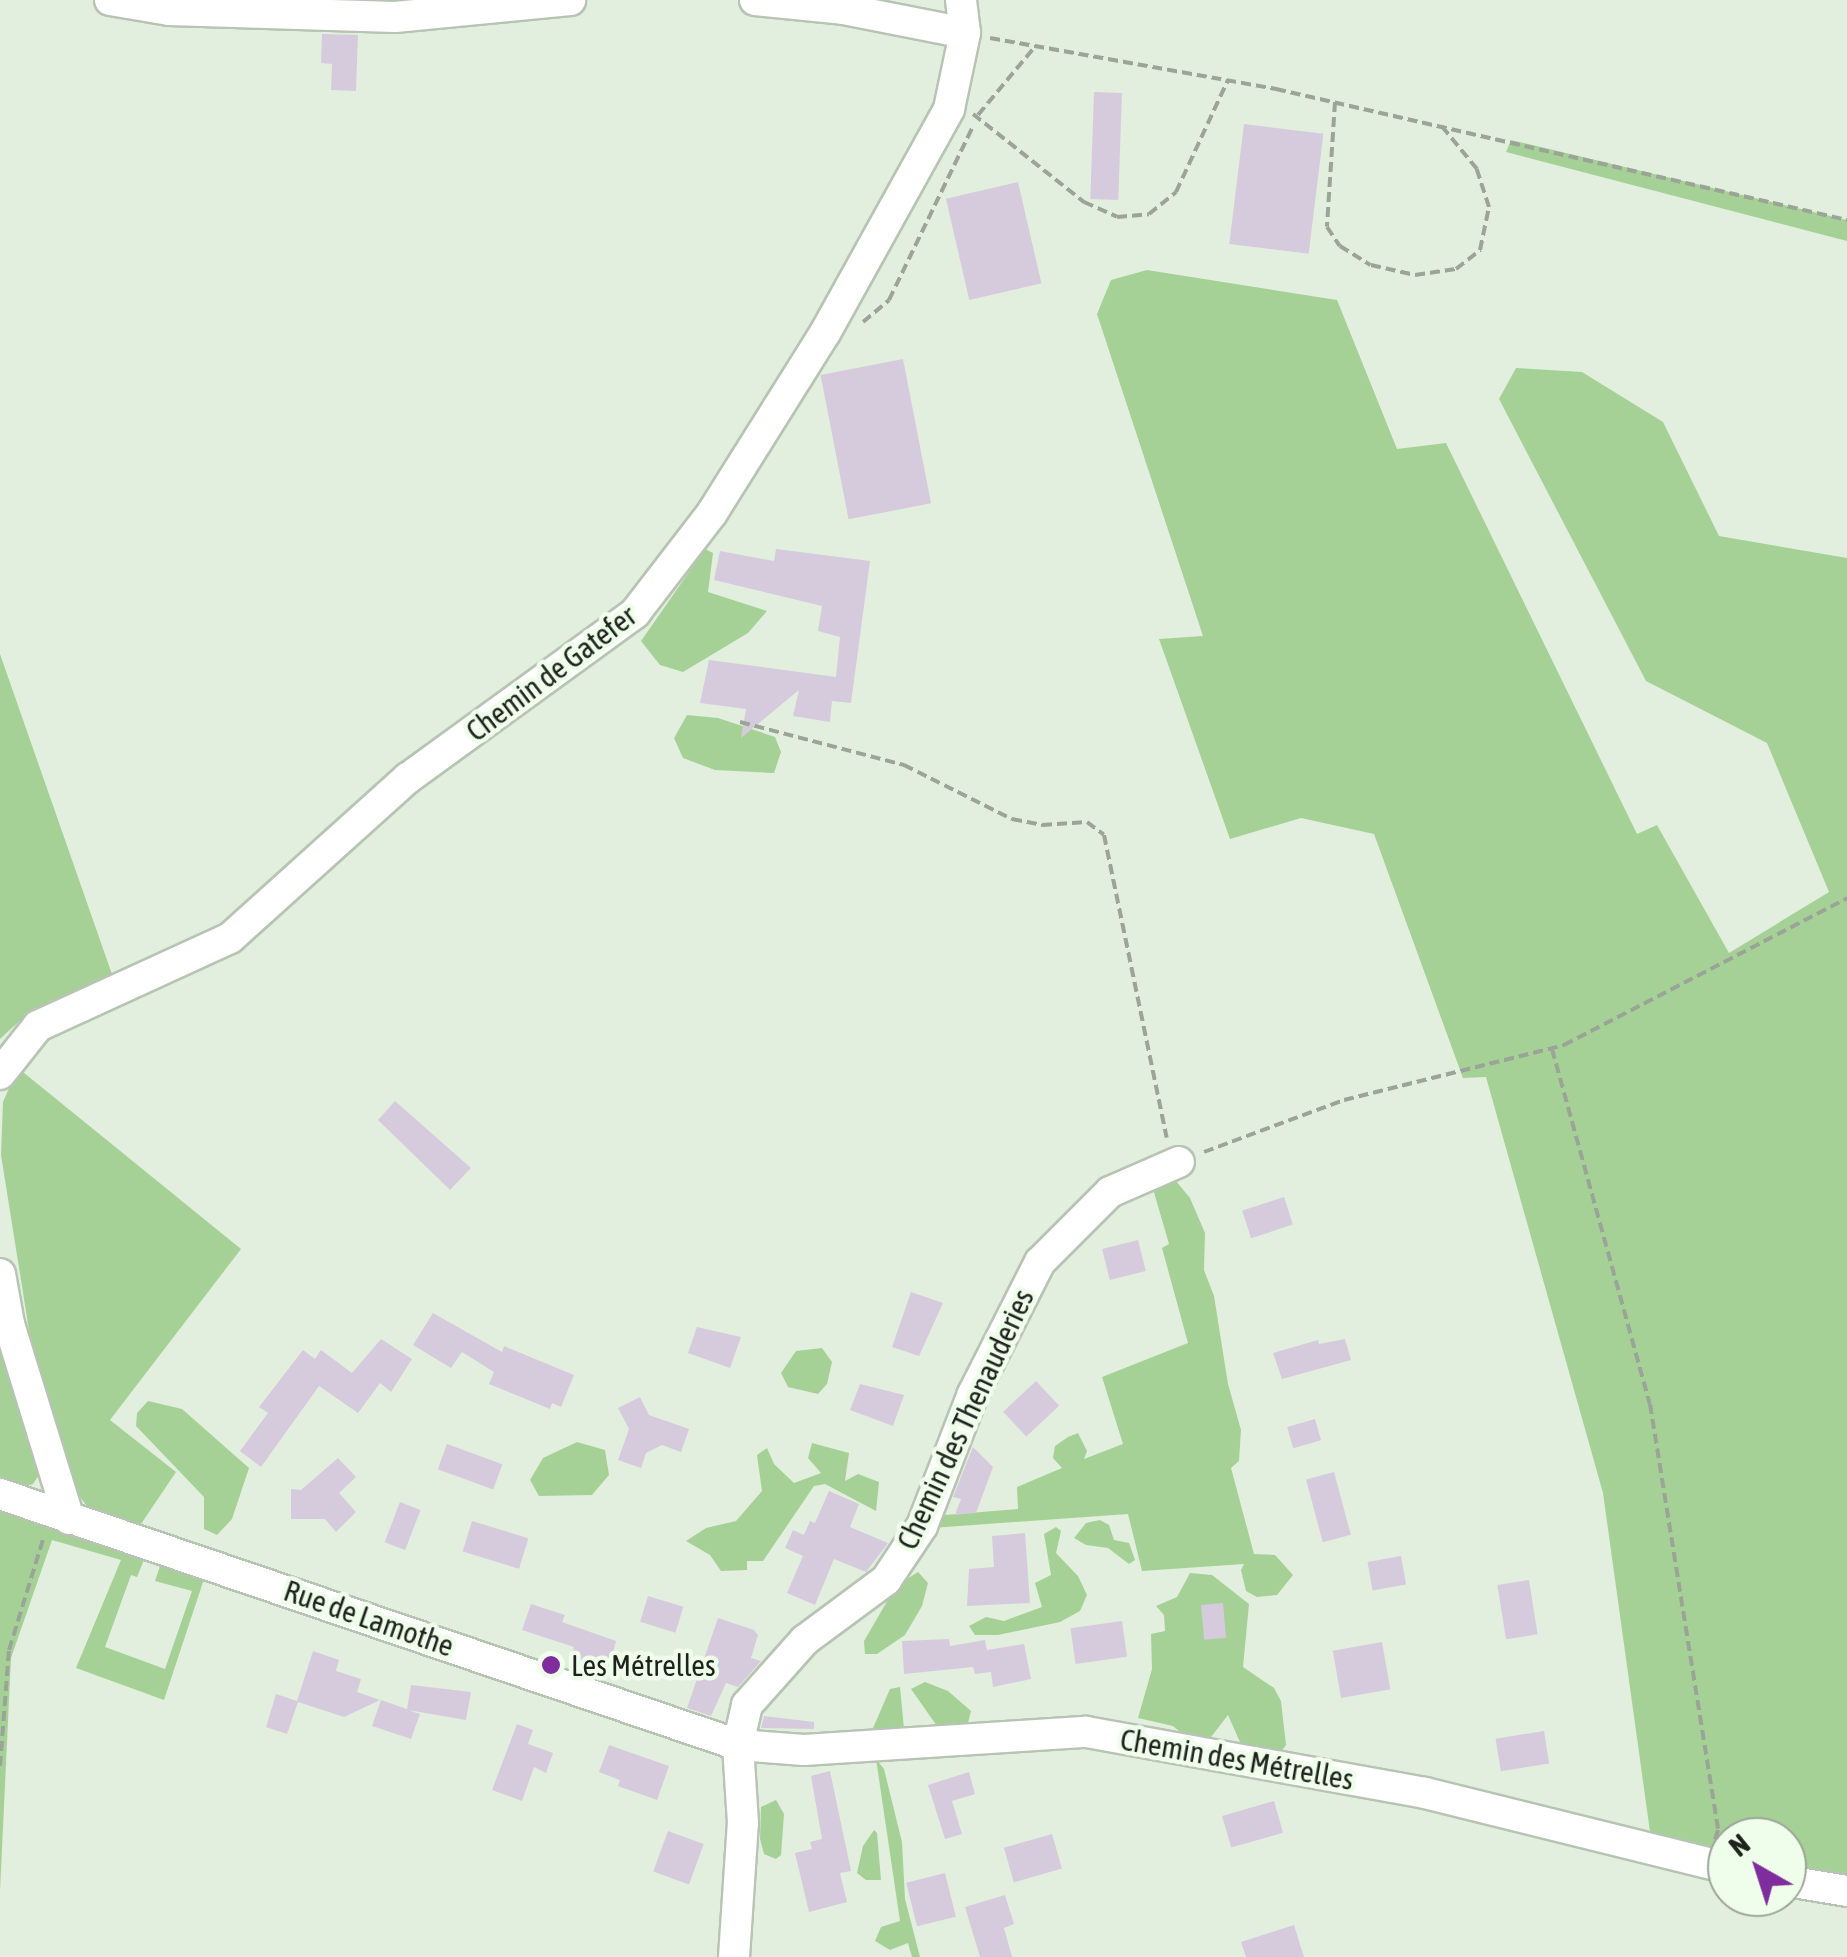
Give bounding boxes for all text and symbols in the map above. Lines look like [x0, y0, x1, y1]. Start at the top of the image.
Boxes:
street label: Chemin de Gatefer [459, 597, 643, 749]
street label: Chemin des Thenauderies [889, 1283, 1041, 1555]
street label: Rue de Lamothe [279, 1572, 459, 1664]
place label: Les Métrelles [571, 1647, 716, 1683]
marker: Les Métrelles [540, 1654, 562, 1676]
street label: Chemin des Métrelles [1118, 1721, 1356, 1797]
north arrow [1707, 1817, 1807, 1917]
text: N [1723, 1828, 1756, 1863]

